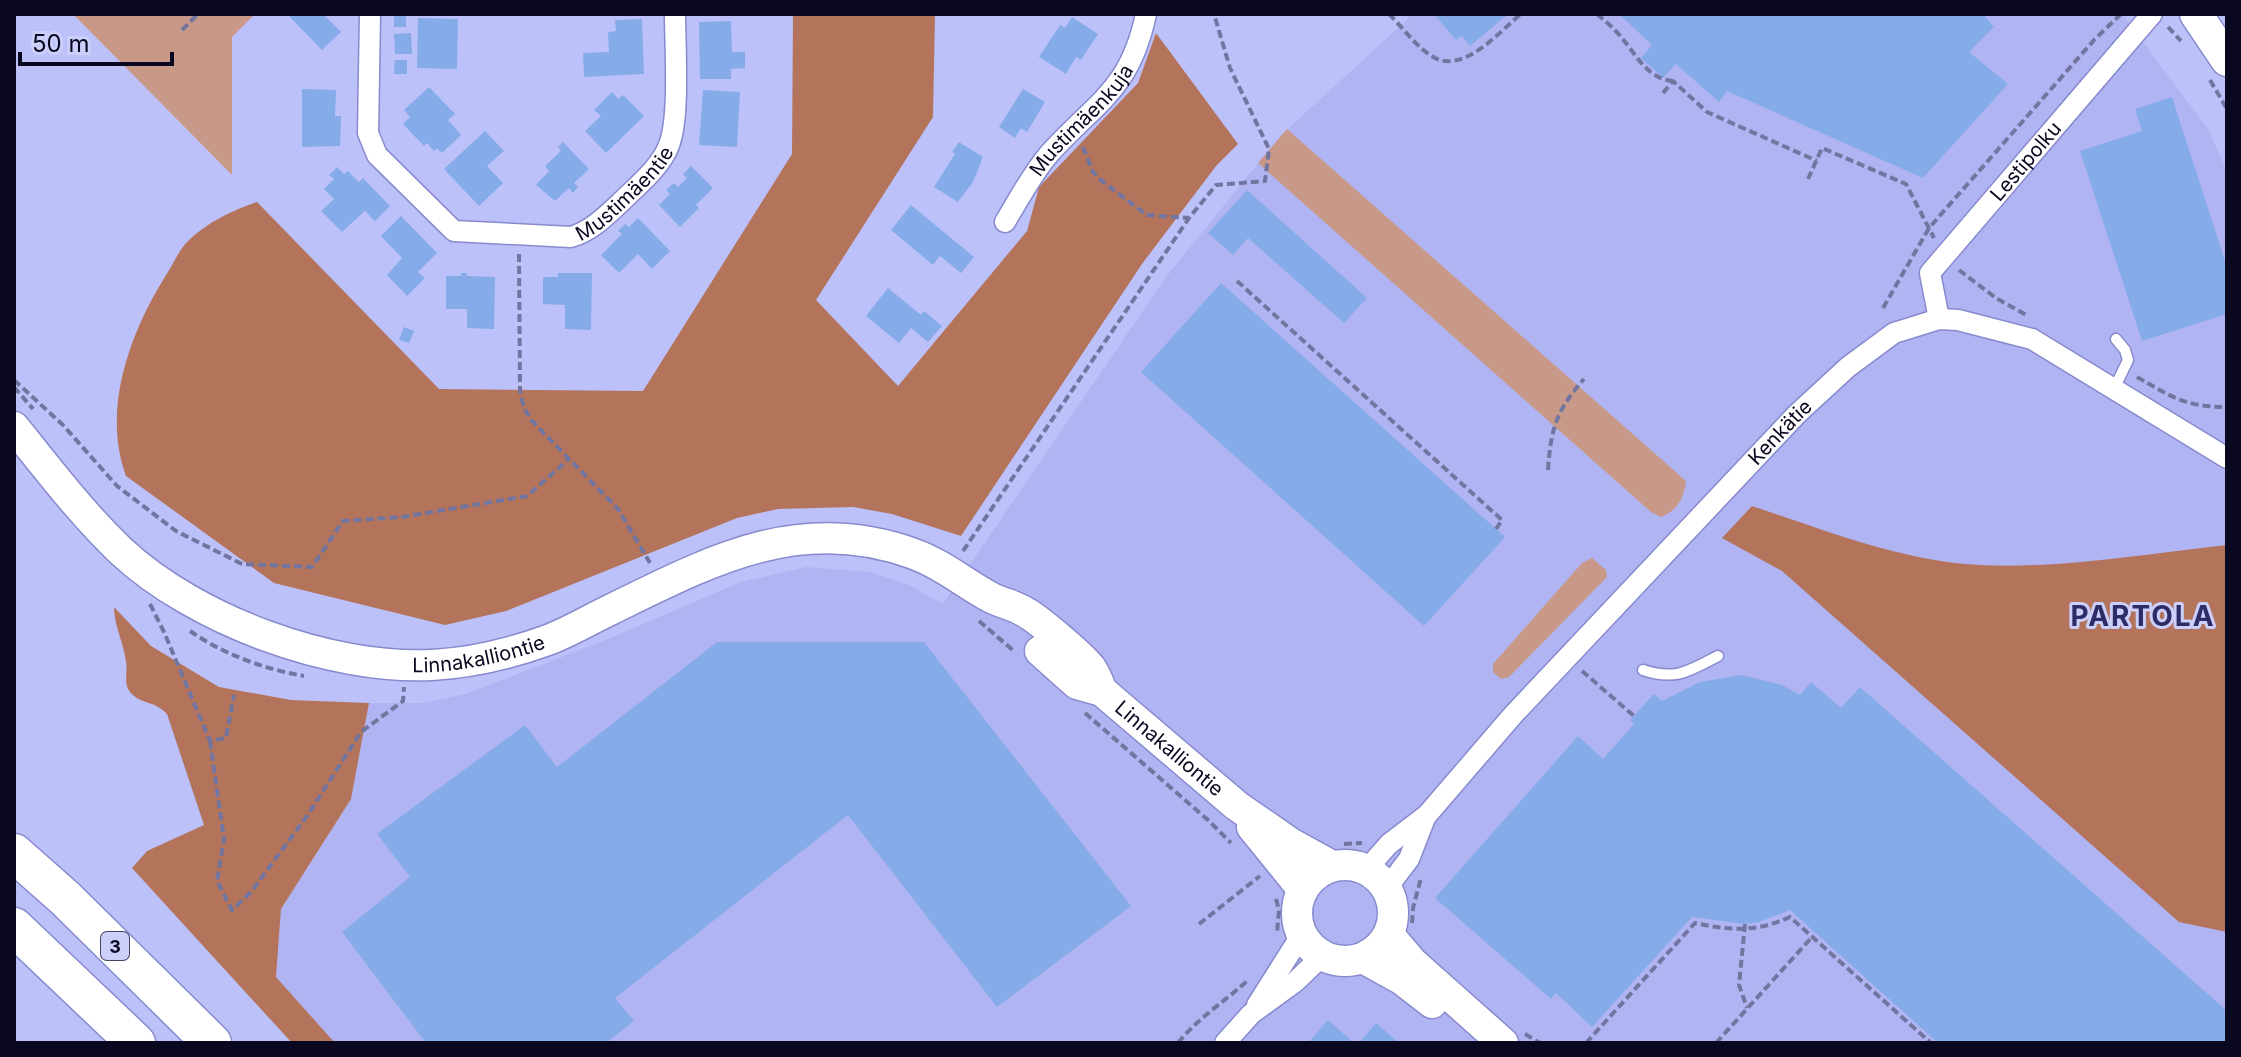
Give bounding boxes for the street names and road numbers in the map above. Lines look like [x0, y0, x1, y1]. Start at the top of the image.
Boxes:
street label: Mustimäenkuja [1024, 60, 1138, 181]
street label: Lestipolku [1985, 117, 2066, 206]
street label: Mustimäentie [571, 142, 679, 246]
street label: Kenkätie [1743, 394, 1817, 470]
street label: Linnakalliontie [412, 630, 548, 677]
street label: Linnakalliontie [1110, 696, 1228, 801]
road number: 3 [101, 932, 129, 960]

